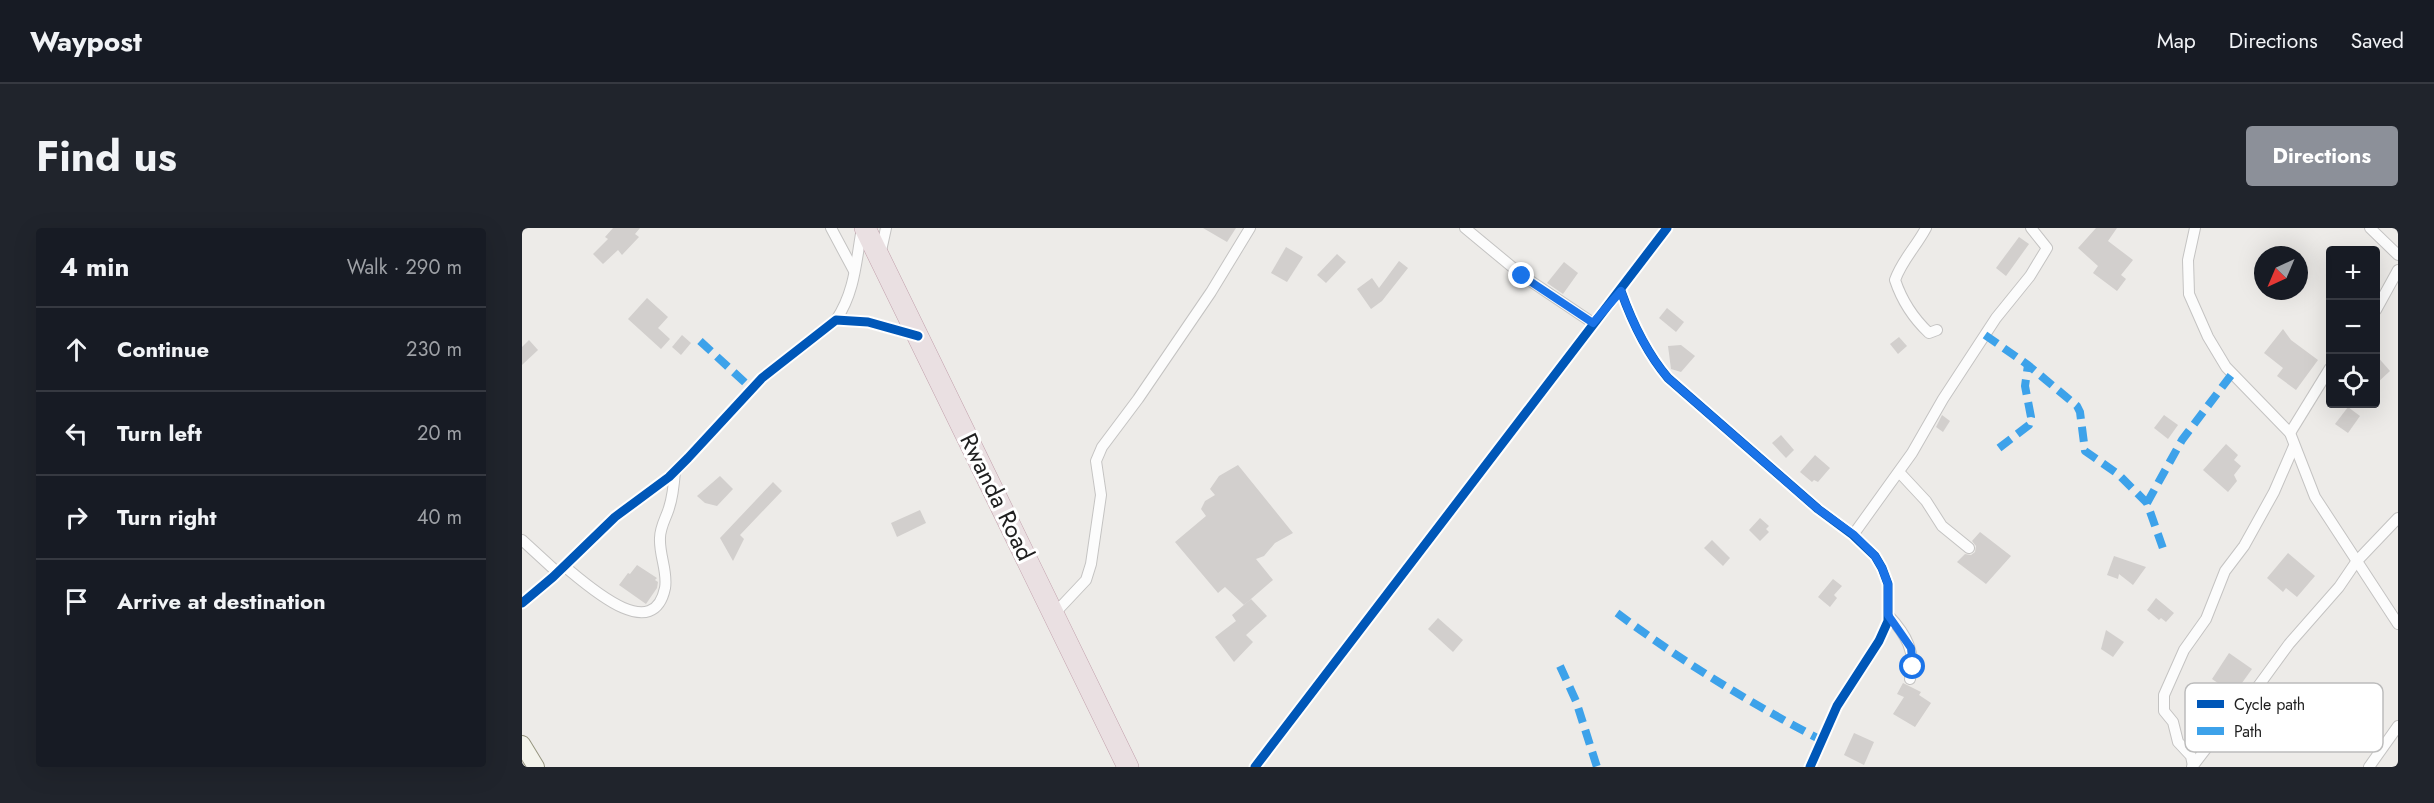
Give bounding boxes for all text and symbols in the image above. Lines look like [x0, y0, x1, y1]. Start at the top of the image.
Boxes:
text: Waypost [30, 21, 142, 62]
text: Map [2157, 26, 2196, 56]
text: Directions [2229, 26, 2318, 56]
text: Saved [2351, 26, 2404, 56]
text: Find us [36, 126, 177, 187]
button: Directions [2246, 126, 2398, 186]
north arrow [2254, 246, 2308, 300]
map controls [2326, 246, 2380, 408]
button: + [2326, 246, 2380, 300]
text: 4 min [60, 248, 129, 286]
text: Walk · 290 m [347, 253, 462, 282]
route end [1508, 262, 1534, 288]
button: − [2326, 300, 2380, 354]
icon: ahead [60, 333, 93, 366]
text: Continue [117, 333, 209, 365]
text: 230 m [406, 335, 462, 364]
button: locate [2326, 354, 2380, 408]
icon: left [60, 417, 93, 450]
text: Turn left [117, 417, 202, 449]
text: 20 m [417, 419, 462, 448]
street label: Rwanda Road [951, 427, 1043, 567]
icon: right [60, 501, 93, 534]
text: Turn right [117, 501, 217, 533]
text: 40 m [417, 503, 462, 532]
icon: arrive [60, 585, 93, 618]
text: Arrive at destination [117, 585, 326, 617]
route start [1899, 653, 1925, 679]
legend [2185, 683, 2383, 752]
text: Cycle path [2234, 693, 2305, 716]
text: Path [2234, 720, 2262, 743]

